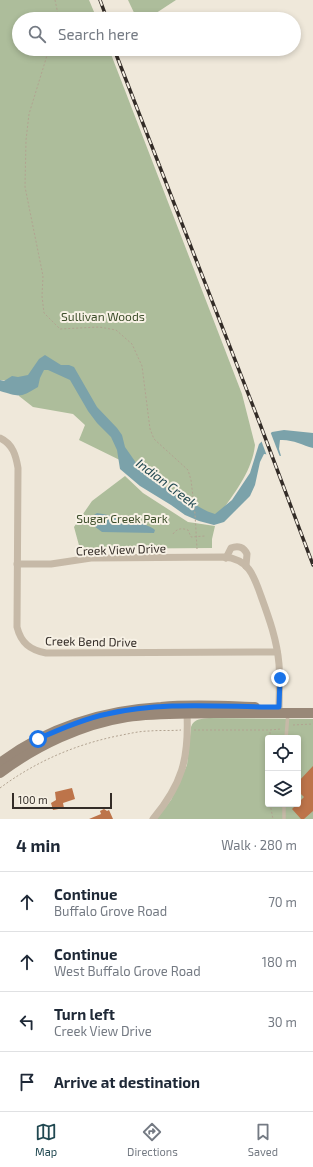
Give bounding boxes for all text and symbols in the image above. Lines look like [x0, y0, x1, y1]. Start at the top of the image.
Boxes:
search box [12, 12, 301, 56]
icon: search [26, 23, 48, 45]
text: Search here [58, 25, 139, 43]
park label: Sullivan Woods [61, 309, 145, 323]
water label: Indian Creek [133, 455, 201, 511]
park label: Sugar Creek Park [76, 511, 168, 525]
street label: Creek View Drive [76, 540, 166, 558]
street label: Creek Bend Drive [45, 633, 137, 649]
route end [271, 669, 289, 687]
route start [29, 730, 47, 748]
map controls [265, 735, 301, 807]
button: locate [265, 735, 301, 771]
button: layers [265, 771, 301, 807]
scale bar [12, 791, 112, 810]
text: 100 m [18, 793, 48, 806]
text: 4 min [16, 835, 60, 855]
text: Walk · 280 m [221, 837, 297, 853]
text: Continue [54, 885, 117, 903]
icon: ahead [16, 891, 38, 913]
text: 70 m [268, 894, 297, 910]
text: Buffalo Grove Road [54, 903, 167, 919]
text: Continue [54, 945, 117, 963]
icon: ahead [16, 951, 38, 973]
text: 180 m [262, 954, 297, 970]
text: West Buffalo Grove Road [54, 963, 201, 979]
text: Turn left [54, 1005, 115, 1023]
icon: left [16, 1011, 38, 1033]
text: 30 m [268, 1014, 297, 1030]
text: Creek View Drive [54, 1023, 152, 1039]
icon: arrive [16, 1071, 38, 1093]
text: Arrive at destination [54, 1073, 200, 1091]
tab: Map [35, 1121, 57, 1158]
tab: Directions [127, 1121, 178, 1158]
tab: Saved [248, 1121, 278, 1158]

